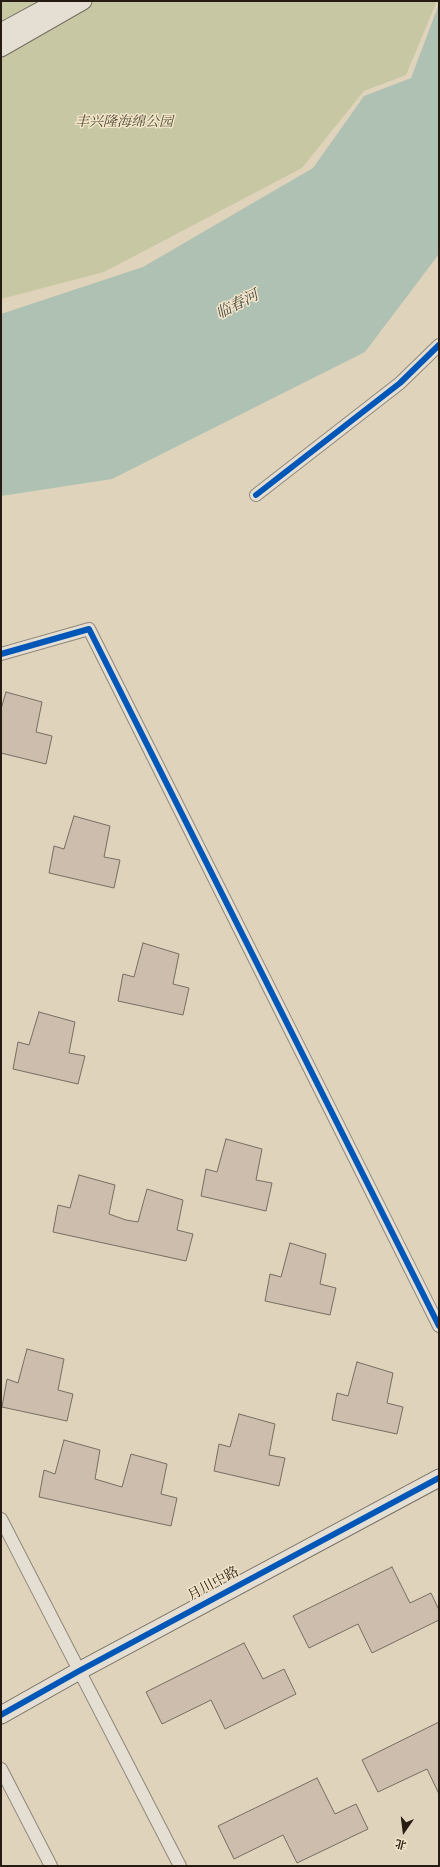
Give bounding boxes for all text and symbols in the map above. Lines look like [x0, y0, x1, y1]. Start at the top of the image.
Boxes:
park label: 丰兴隆海绵公园 [75, 115, 173, 131]
water label: 临春河 [214, 288, 262, 324]
street label: 月川中路 [185, 1564, 243, 1606]
north arrow [384, 1811, 424, 1851]
text: 北 [394, 1835, 408, 1852]

